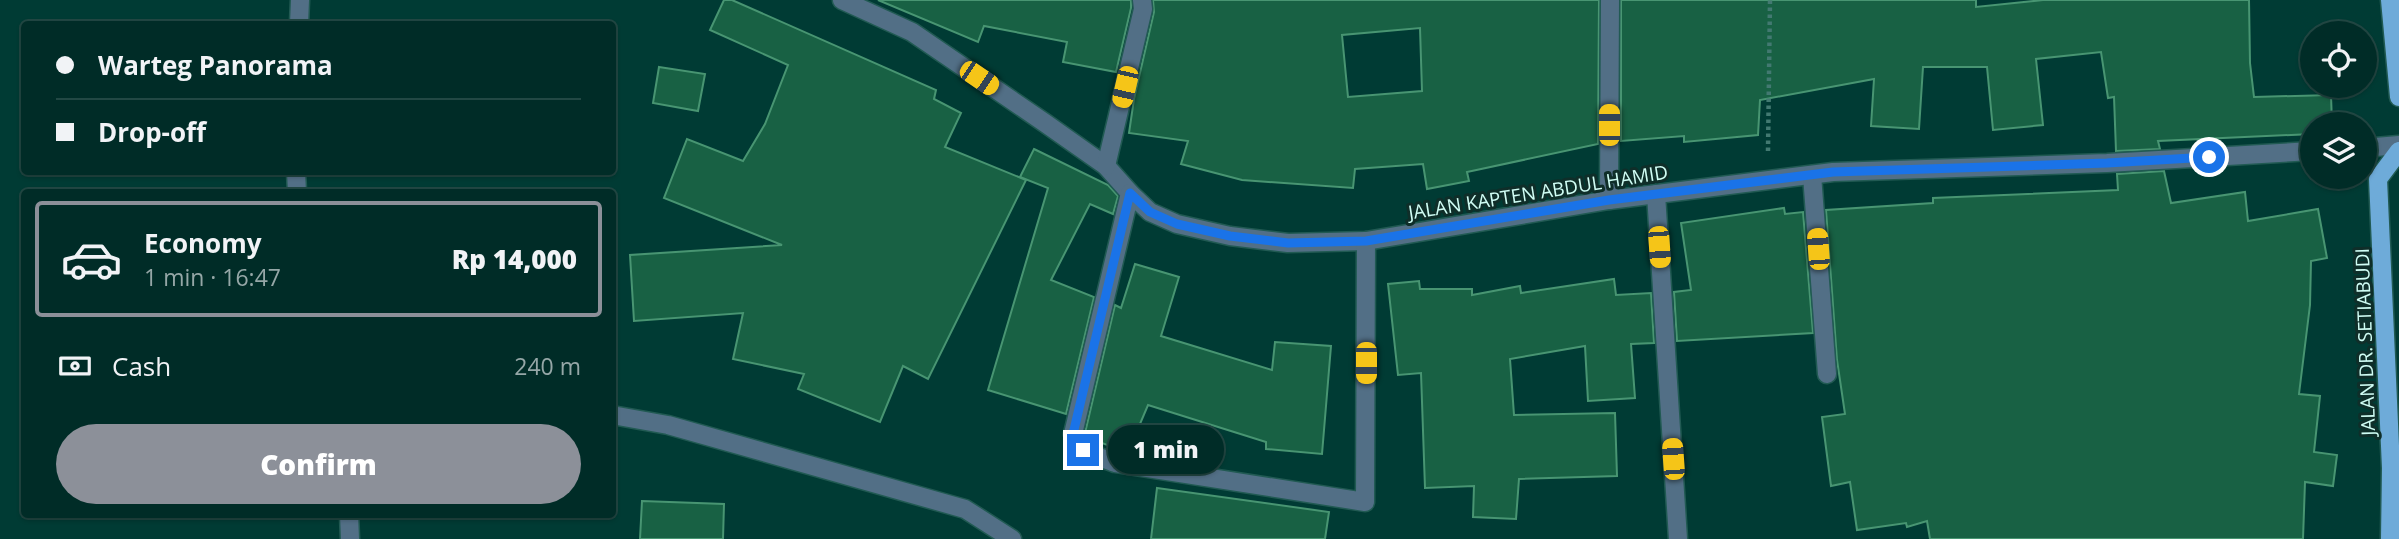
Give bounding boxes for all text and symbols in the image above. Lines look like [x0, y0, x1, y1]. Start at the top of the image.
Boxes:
map controls [2300, 21, 2377, 189]
button: locate [2300, 21, 2377, 98]
text: Warteg Panorama [98, 47, 333, 83]
car [956, 58, 1003, 98]
car [1111, 64, 1140, 110]
car [1599, 104, 1620, 146]
button: layers [2300, 112, 2377, 189]
text: Drop-off [98, 114, 206, 150]
route start [2193, 141, 2225, 173]
street label: JALAN KAPTEN ABDUL HAMID [1404, 159, 1670, 226]
text: Economy [144, 225, 262, 261]
car [1648, 225, 1671, 269]
car [1807, 227, 1830, 271]
icon: car [60, 228, 123, 291]
text: Rp 14,000 [452, 241, 577, 277]
street label: JALAN DR. SETIABUDI [2349, 248, 2381, 438]
text: 1 min · 16:47 [144, 261, 281, 293]
car [1356, 342, 1377, 384]
icon: cash [56, 347, 94, 385]
text: Cash [112, 348, 171, 384]
text: 240 m [514, 350, 581, 382]
button: Confirm [56, 424, 581, 504]
callout: 1 min [1108, 426, 1223, 475]
text: 1 min [1133, 433, 1199, 465]
route end [1067, 434, 1099, 466]
car [1662, 437, 1685, 481]

